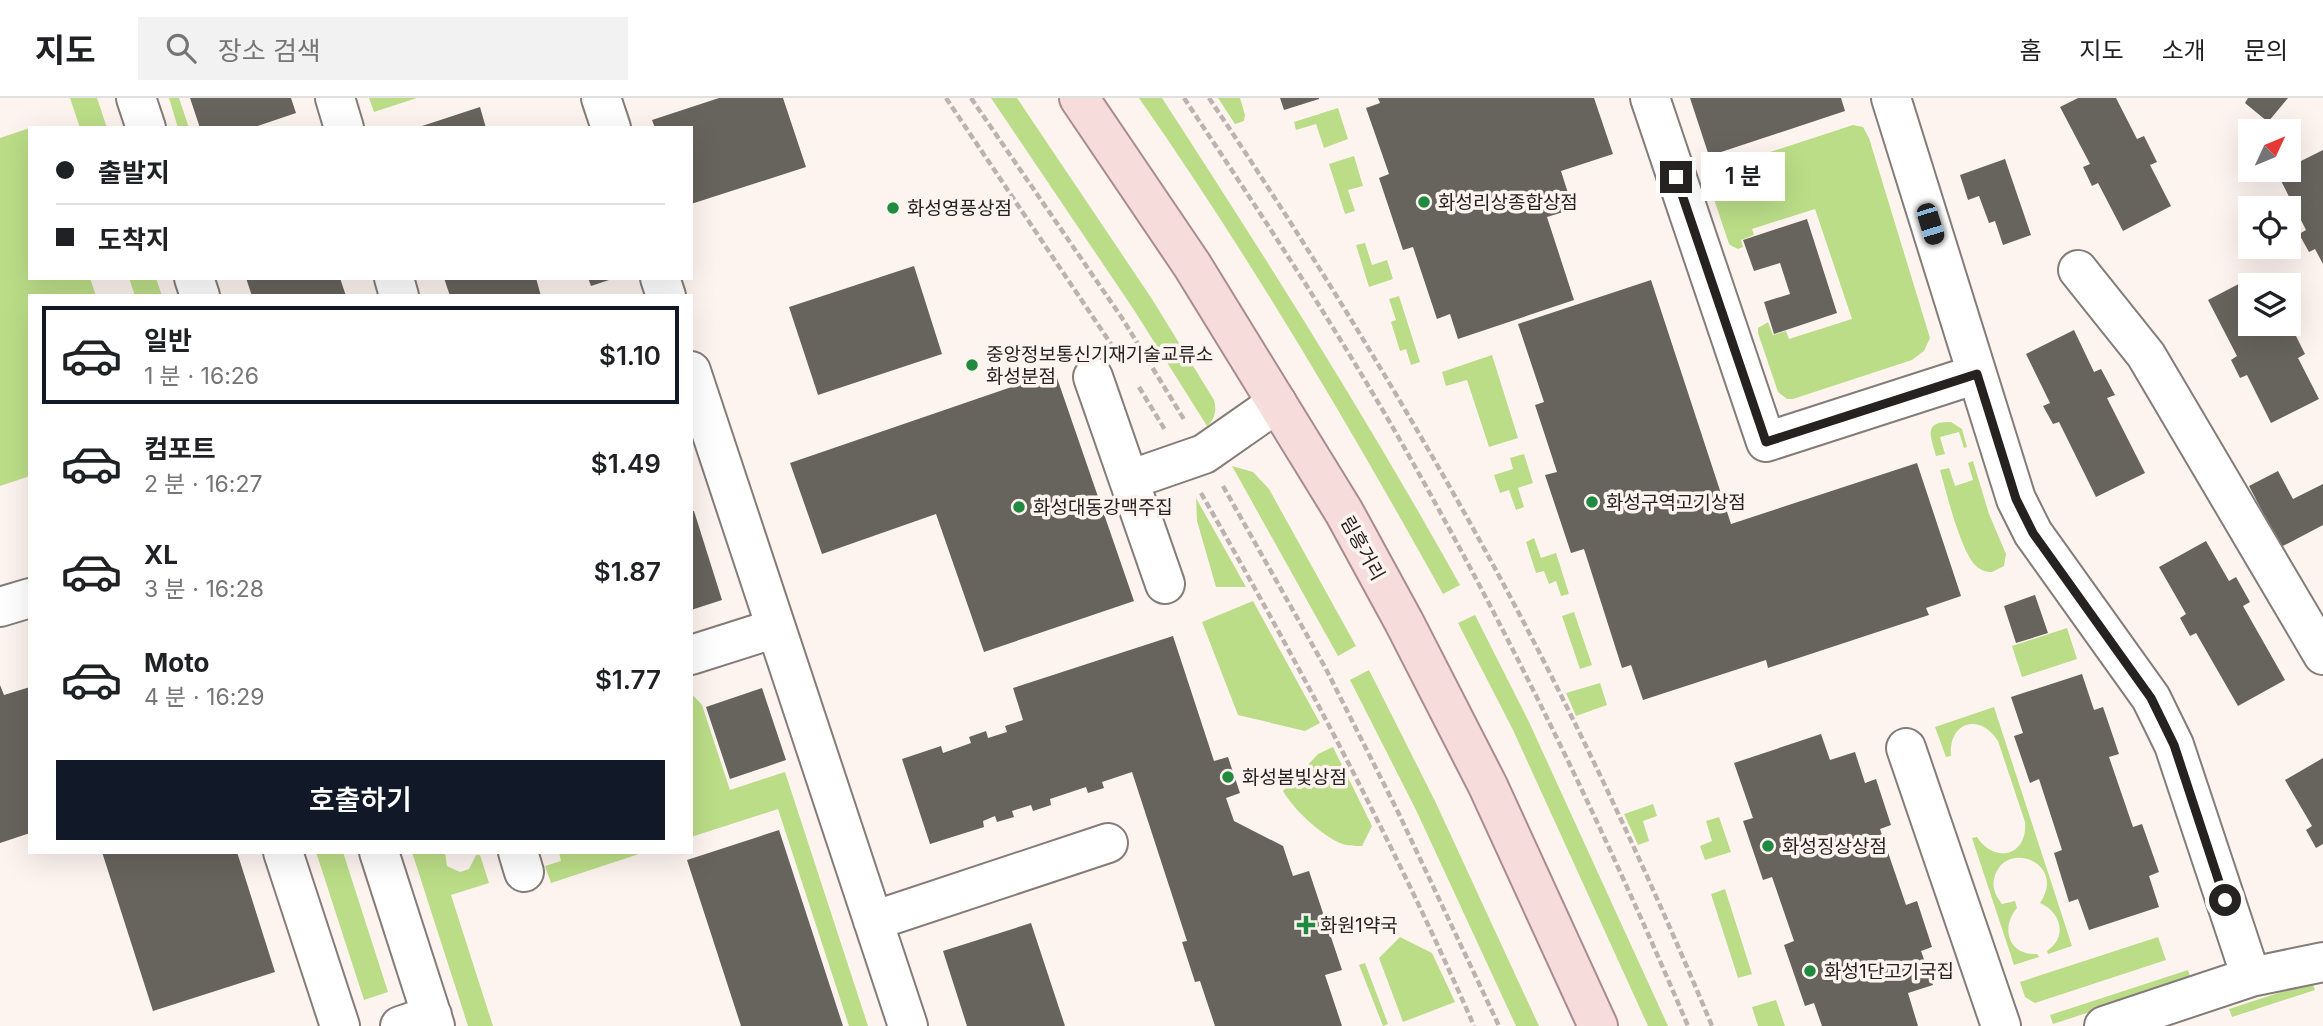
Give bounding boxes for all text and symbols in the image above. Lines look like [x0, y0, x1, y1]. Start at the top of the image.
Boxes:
search box [138, 17, 628, 80]
icon: search [162, 29, 200, 67]
text: 지도 [35, 30, 96, 70]
text: 장소 검색 [218, 35, 321, 66]
text: 홈 [2019, 36, 2041, 65]
text: 지도 [2079, 36, 2124, 65]
text: 소개 [2162, 36, 2206, 65]
text: 문의 [2244, 36, 2288, 65]
north arrow [2238, 119, 2301, 182]
map controls [2238, 119, 2301, 336]
callout: 1 분 [1700, 153, 1784, 202]
text: 출발지 [98, 157, 170, 188]
route end [1660, 161, 1692, 193]
text: 1 분 [1725, 162, 1761, 190]
place label: 화성리상종합상점 [1438, 191, 1578, 214]
marker: 화성리상종합상점 [1416, 194, 1432, 210]
button: locate [2238, 196, 2301, 259]
place label: 화성영풍상점 [907, 197, 1012, 220]
marker: 화성영풍상점 [885, 200, 901, 216]
car [1914, 201, 1947, 247]
text: 도착지 [98, 224, 170, 255]
button: layers [2238, 273, 2301, 336]
icon: car [60, 324, 123, 387]
text: 일반 [144, 325, 192, 356]
text: $1.10 [599, 340, 661, 371]
place label: 중앙정보통신기재기술교류소 화성분점 [986, 343, 1213, 388]
marker: 중앙정보통신기재기술교류소 화성분점 [964, 357, 980, 373]
text: 1 분 · 16:26 [144, 362, 259, 390]
icon: car [60, 432, 123, 495]
text: 컴포트 [144, 433, 216, 464]
text: $1.49 [591, 448, 661, 479]
text: 2 분 · 16:27 [144, 470, 263, 498]
place label: 화성구역고기상점 [1606, 491, 1746, 514]
marker: 화성구역고기상점 [1584, 494, 1600, 510]
place label: 화성대동강맥주집 [1033, 496, 1173, 519]
marker: 화성대동강맥주집 [1011, 499, 1027, 515]
street label: 림흥거리 [1336, 512, 1390, 584]
text: XL [144, 539, 178, 570]
icon: car [60, 540, 123, 603]
text: $1.87 [594, 556, 661, 587]
text: 3 분 · 16:28 [144, 575, 264, 603]
text: Moto [144, 647, 209, 678]
icon: car [60, 648, 123, 711]
text: $1.77 [595, 664, 661, 695]
text: 4 분 · 16:29 [144, 683, 265, 711]
button: 호출하기 [56, 760, 665, 840]
place label: 화성봄빛상점 [1242, 766, 1347, 789]
marker: 화성봄빛상점 [1220, 769, 1236, 785]
place label: 화성징상상점 [1782, 835, 1887, 858]
marker: 화성징상상점 [1760, 838, 1776, 854]
route start [2209, 884, 2241, 916]
place label: 화원1약국 [1320, 914, 1398, 937]
marker: 화원1약국 [1298, 917, 1314, 933]
place label: 화성1단고기국집 [1824, 960, 1954, 983]
marker: 화성1단고기국집 [1802, 963, 1818, 979]

